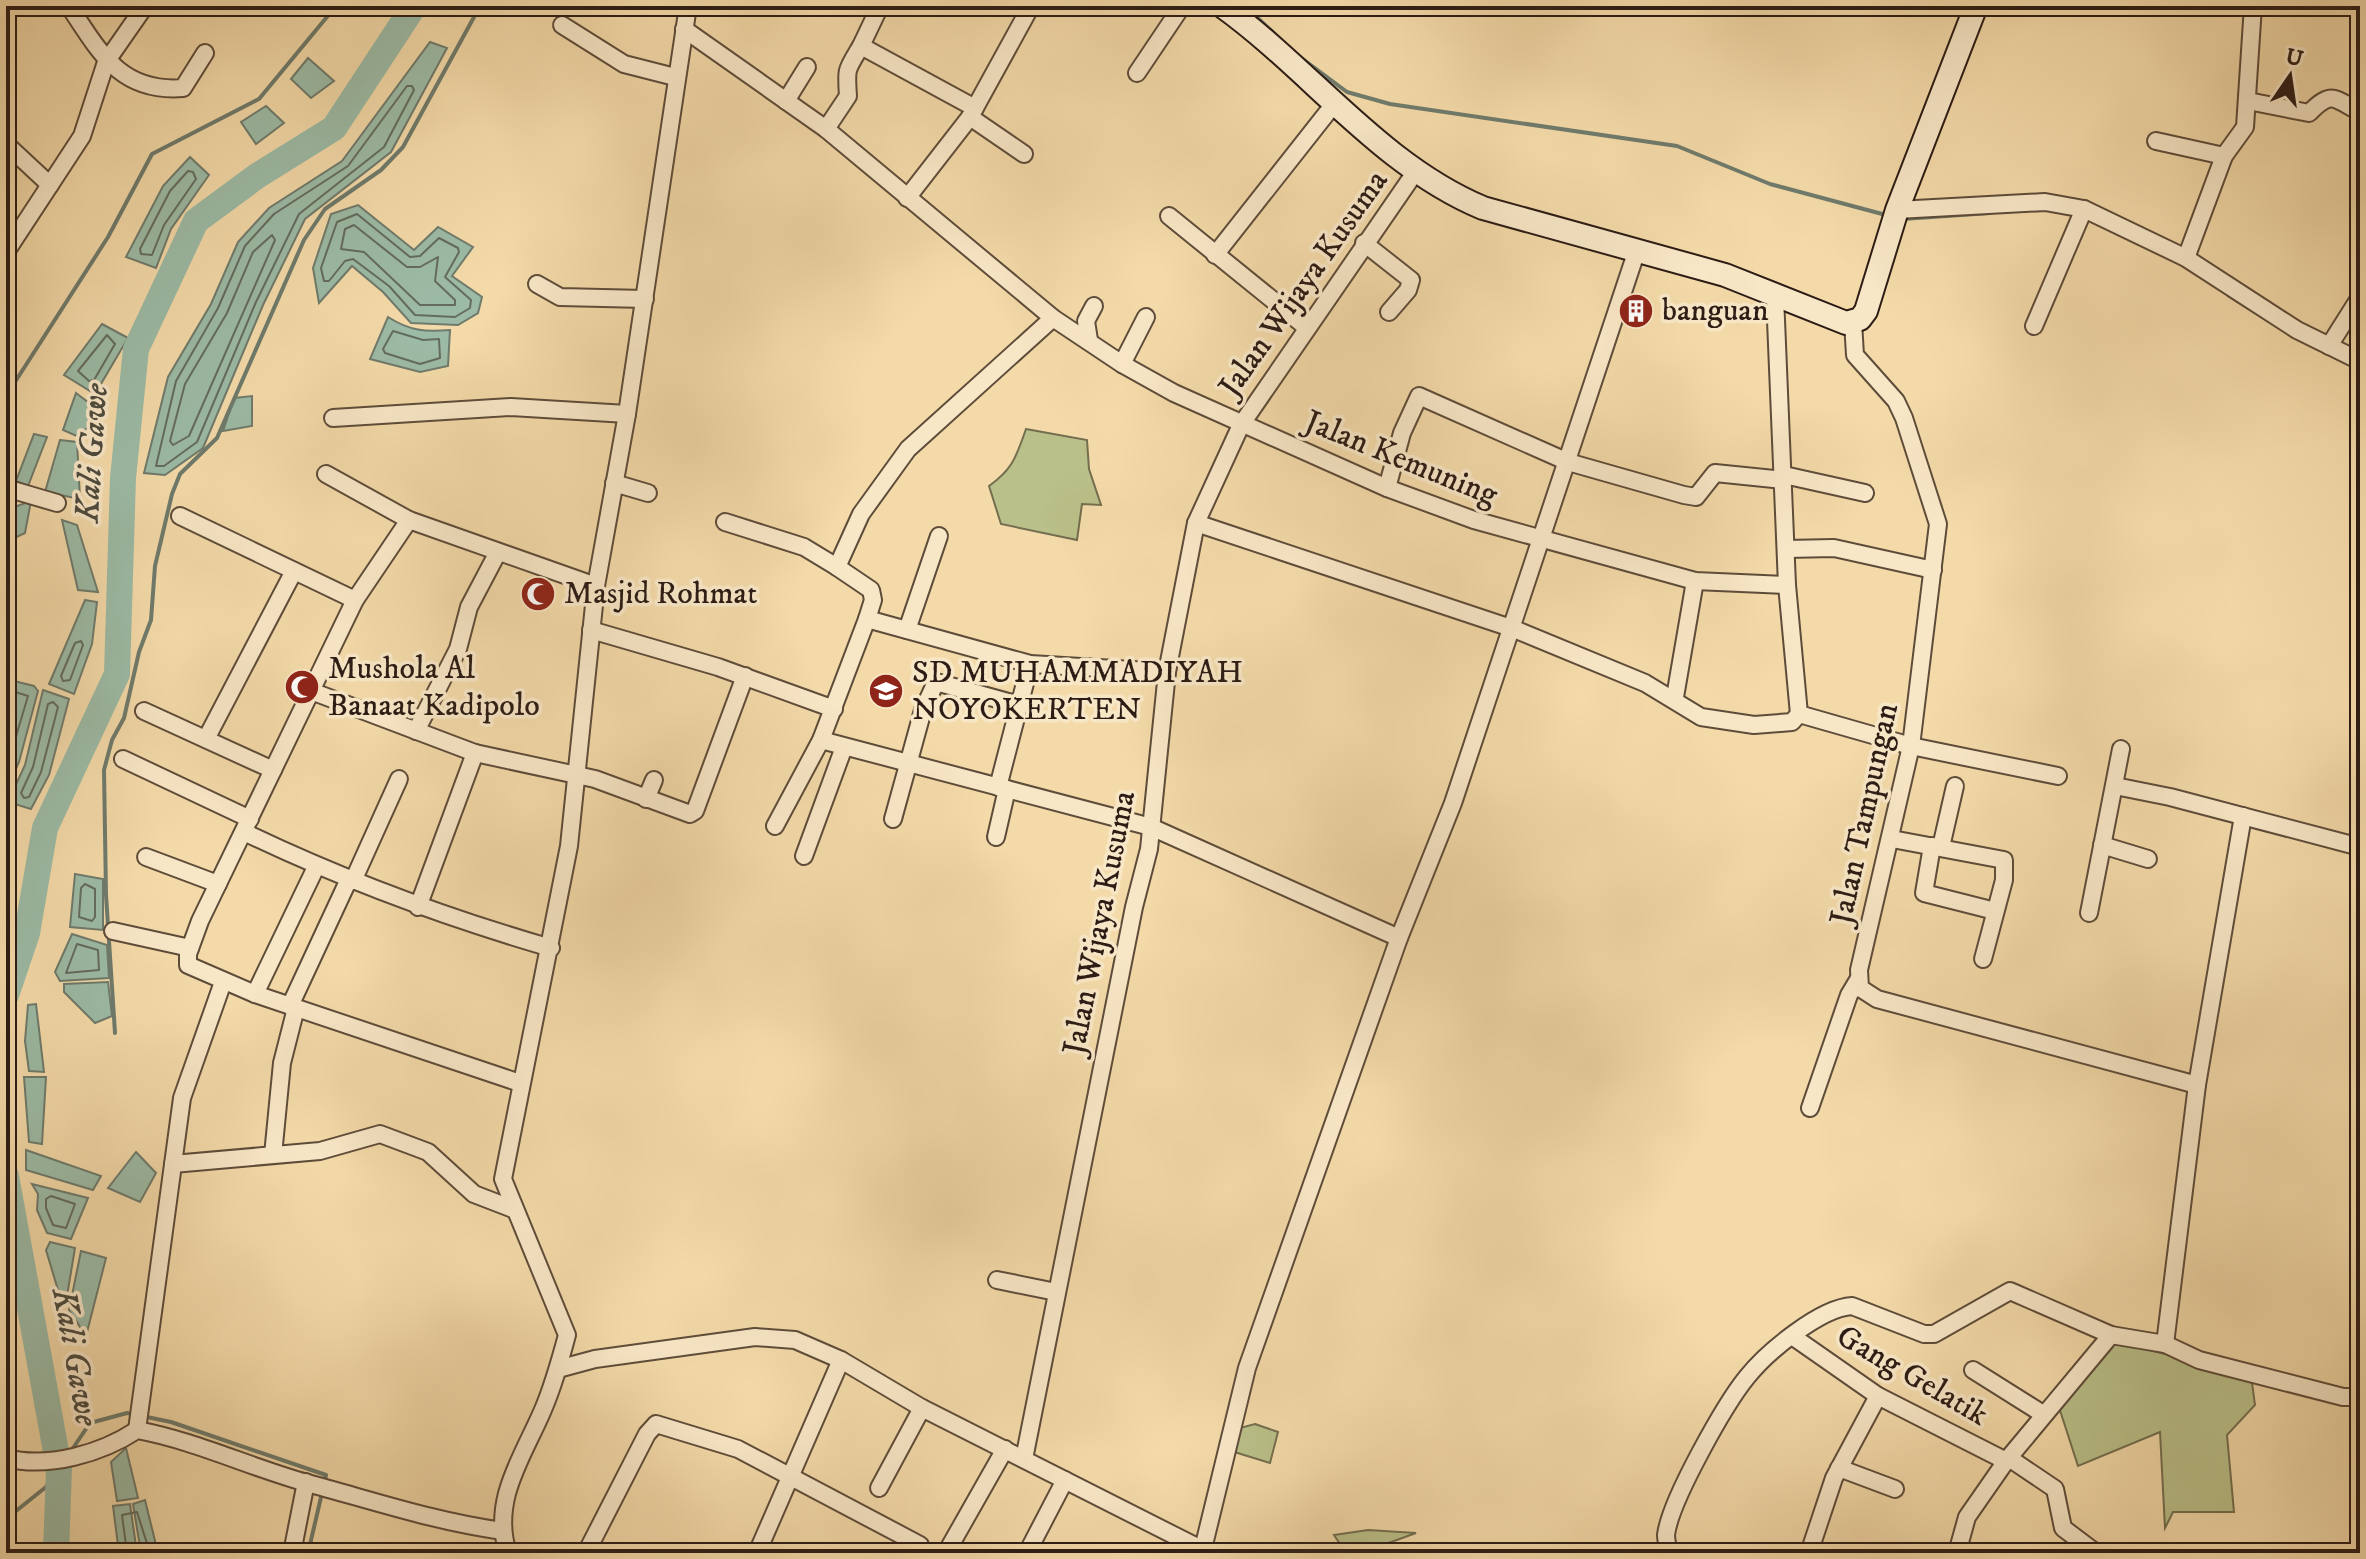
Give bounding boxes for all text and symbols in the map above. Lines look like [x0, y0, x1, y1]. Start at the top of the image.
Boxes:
north arrow [2250, 36, 2330, 116]
text: U [2283, 43, 2305, 73]
street label: Jalan Wijaya Kusuma [1209, 162, 1398, 408]
place label: banguan [1662, 291, 1769, 331]
building icon: banguan [1617, 292, 1655, 330]
water label: Kali Gawe [66, 381, 118, 525]
street label: Jalan Kemuning [1296, 401, 1504, 516]
place label: Masjid Rohmat [564, 574, 757, 614]
mosque icon: Masjid Rohmat [519, 575, 557, 613]
place label: Mushola Al Banaat Kadipolo [328, 649, 540, 726]
place label: SD MUHAMMADIYAH NOYOKERTEN [912, 653, 1243, 730]
mosque icon: Mushola Al Banaat Kadipolo [283, 668, 321, 706]
school or university icon: SD MUHAMMADIYAH NOYOKERTEN [867, 672, 905, 710]
street label: Jalan Tampungan [1821, 699, 1908, 931]
street label: Jalan Wijaya Kusuma [1054, 787, 1145, 1061]
water label: Kali Gawe [42, 1284, 108, 1431]
street label: Gang Gelatik [1829, 1317, 1995, 1435]

